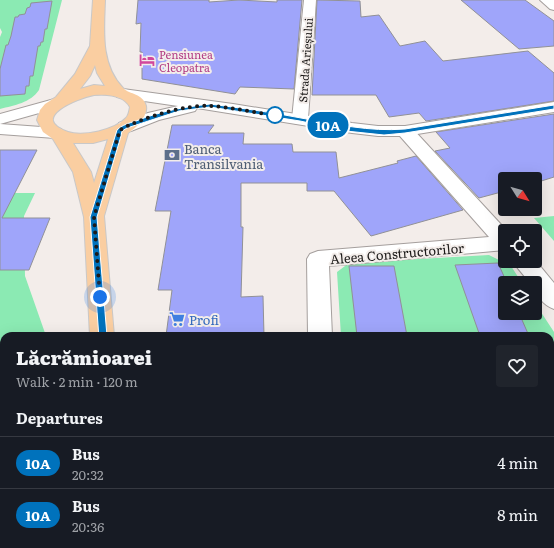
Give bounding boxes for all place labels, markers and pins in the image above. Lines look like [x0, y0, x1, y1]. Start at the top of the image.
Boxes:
place label: Pensiunea Cleopatra [159, 46, 213, 75]
hotel icon: Pensiunea Cleopatra [138, 51, 156, 69]
unlabelled marker [266, 106, 284, 124]
place label: Banca Transilvania [184, 139, 263, 173]
bank icon: Banca Transilvania [163, 146, 181, 164]
supermarket icon: Profi [168, 310, 186, 328]
place label: Profi [189, 310, 219, 329]

